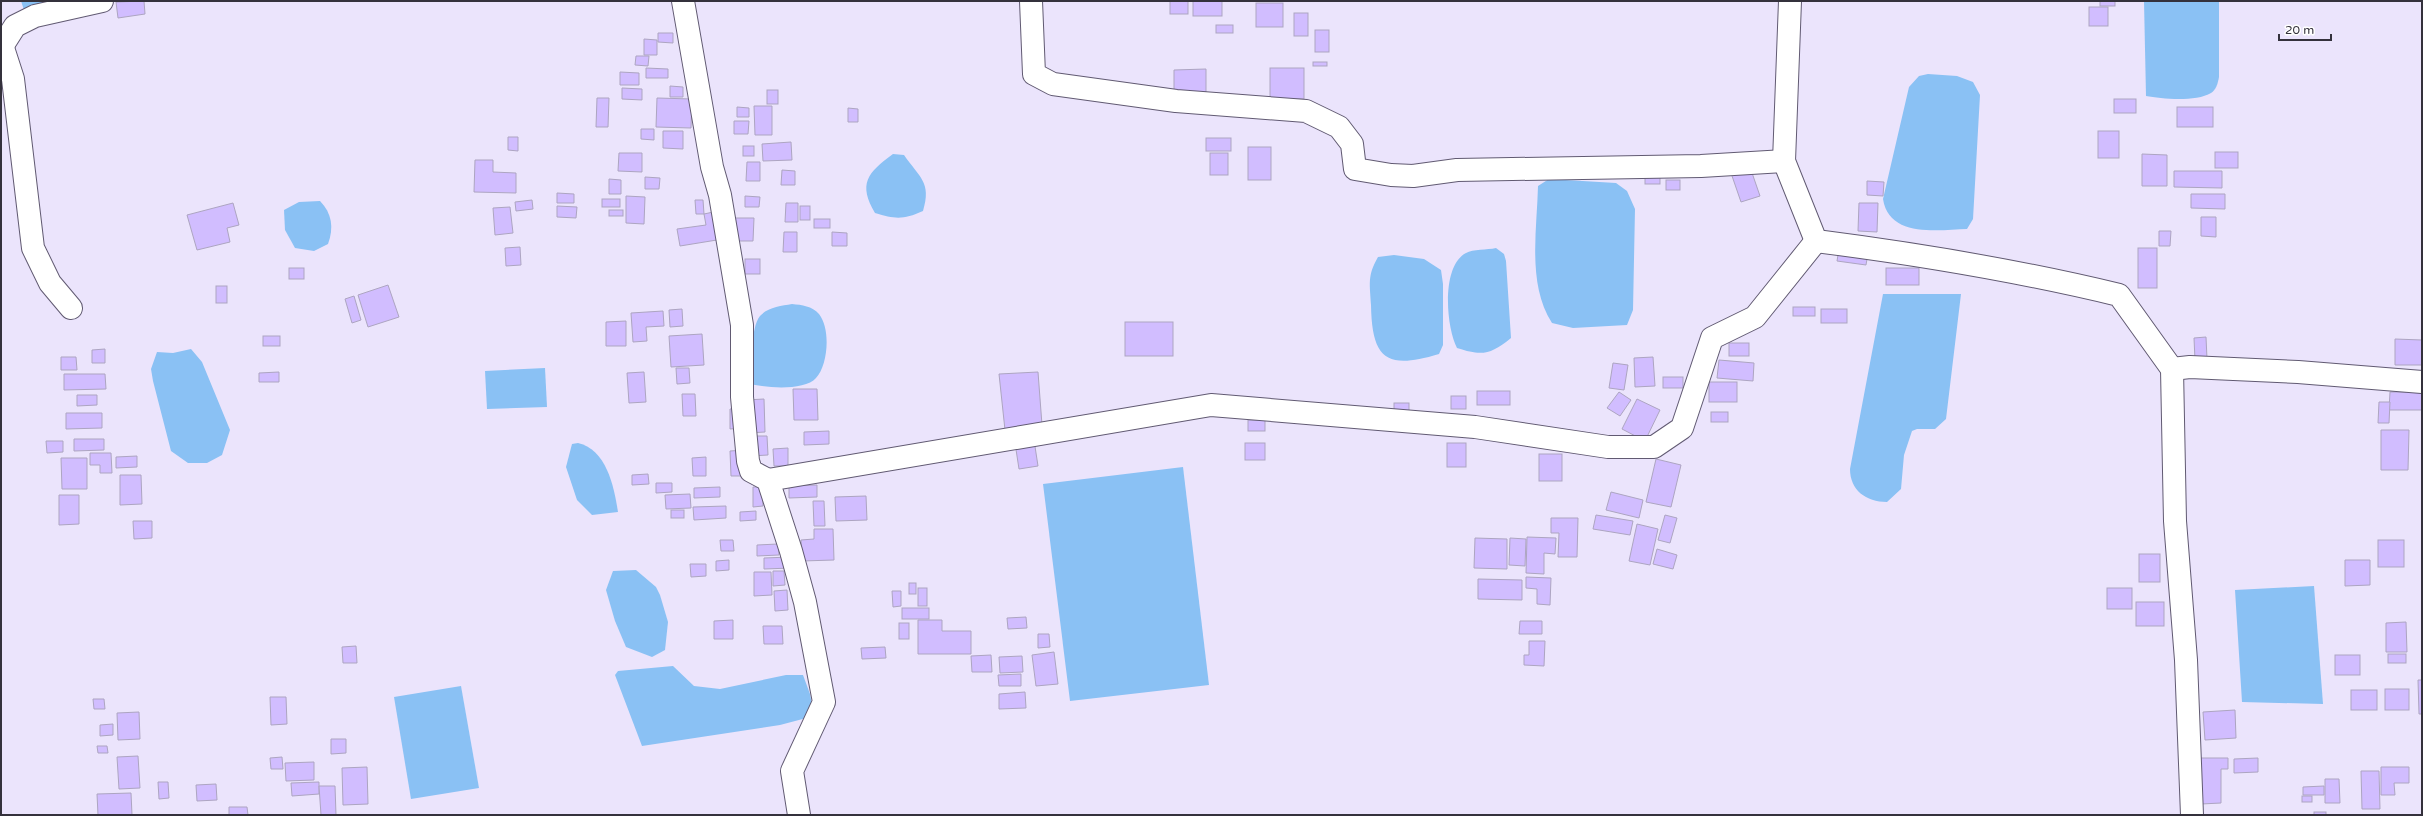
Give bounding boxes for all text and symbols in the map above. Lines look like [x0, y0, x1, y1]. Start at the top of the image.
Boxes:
scale bar [2279, 16, 2331, 42]
text: 20 m [2285, 23, 2314, 37]

